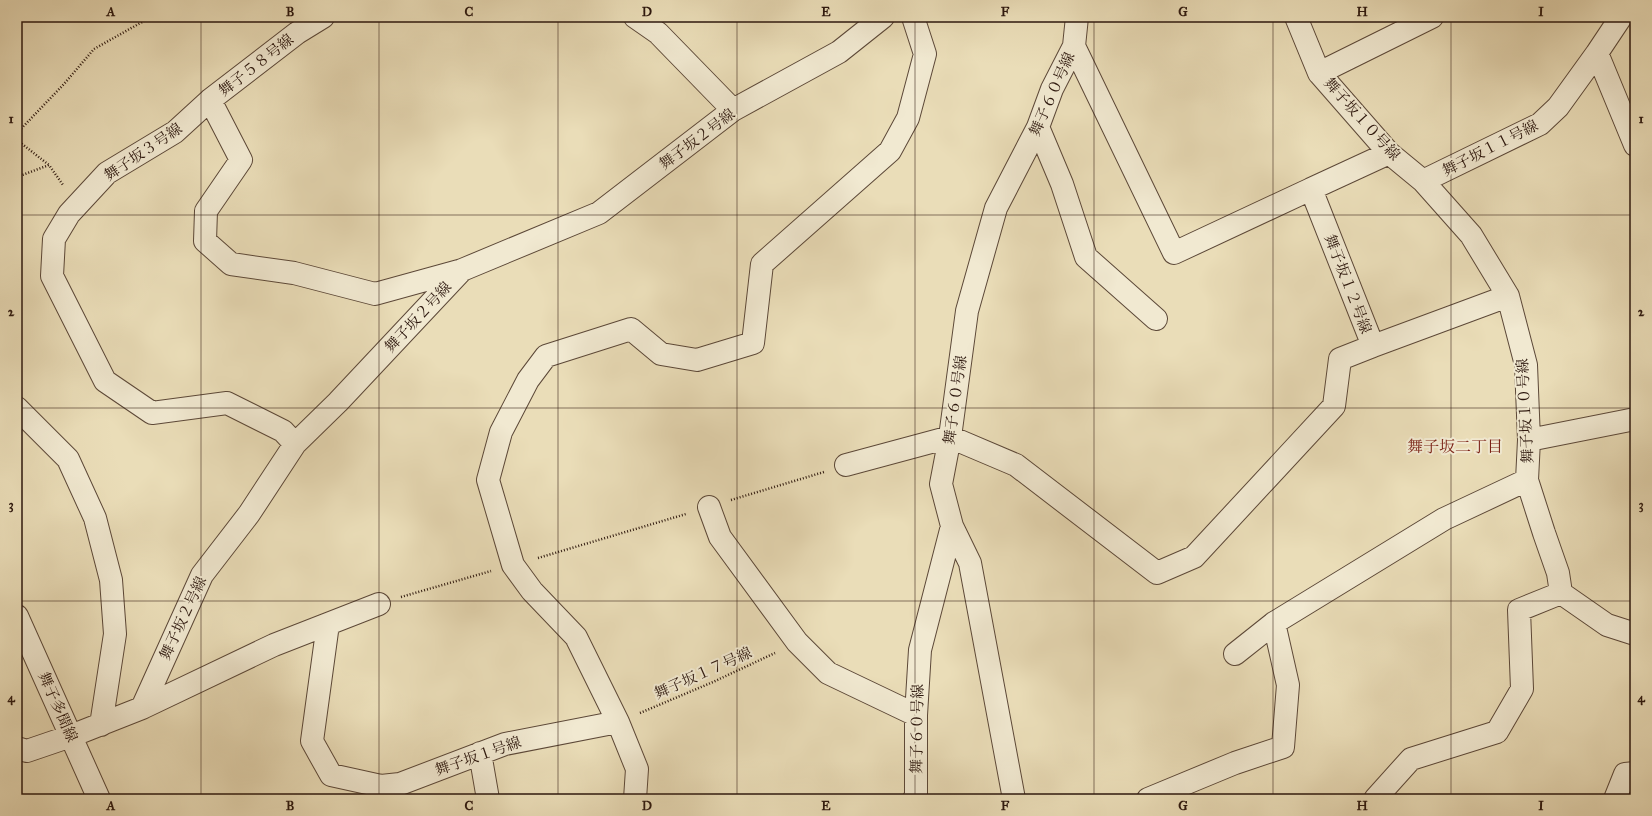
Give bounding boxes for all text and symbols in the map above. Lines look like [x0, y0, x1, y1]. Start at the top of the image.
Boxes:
text: A [106, 4, 116, 20]
text: B [286, 4, 295, 20]
text: C [465, 4, 474, 20]
text: D [642, 4, 652, 20]
text: E [821, 4, 831, 20]
text: F [1001, 4, 1010, 20]
text: G [1178, 4, 1188, 20]
text: H [1356, 4, 1368, 20]
text: I [1538, 4, 1544, 20]
street label: 舞子５８号線 [215, 30, 297, 100]
street label: 舞子６０号線 [1025, 49, 1079, 139]
street label: 舞子坂１０号線 [1320, 74, 1404, 164]
street label: 舞子坂２号線 [656, 105, 738, 173]
text: 1 [8, 111, 14, 127]
text: 1 [1638, 111, 1644, 127]
street label: 舞子坂１１号線 [1439, 116, 1541, 180]
street label: 舞子坂３号線 [101, 119, 185, 185]
street label: 舞子坂１２号線 [1321, 232, 1375, 336]
street label: 舞子坂２号線 [381, 278, 455, 356]
text: 2 [8, 304, 15, 320]
text: 2 [1638, 304, 1645, 320]
street label: 舞子６０号線 [940, 354, 970, 446]
street label: 舞子坂１０号線 [1513, 358, 1537, 464]
district label: 舞子坂二丁目 [1407, 437, 1503, 456]
text: 3 [8, 497, 14, 513]
text: 3 [1638, 497, 1644, 513]
street label: 舞子坂２号線 [156, 573, 210, 663]
street label: 舞子坂１７号線 [651, 643, 755, 703]
street label: 舞子多聞線 [35, 669, 81, 745]
street label: 舞子６０号線 [907, 684, 927, 774]
text: 4 [7, 690, 15, 706]
text: 4 [1637, 690, 1645, 706]
street label: 舞子坂１号線 [433, 733, 523, 779]
text: A [106, 798, 116, 814]
text: B [286, 798, 295, 814]
text: C [465, 798, 474, 814]
text: D [642, 798, 652, 814]
text: E [821, 798, 831, 814]
text: F [1001, 798, 1010, 814]
text: G [1178, 798, 1188, 814]
text: H [1356, 798, 1368, 814]
text: I [1538, 798, 1544, 814]

